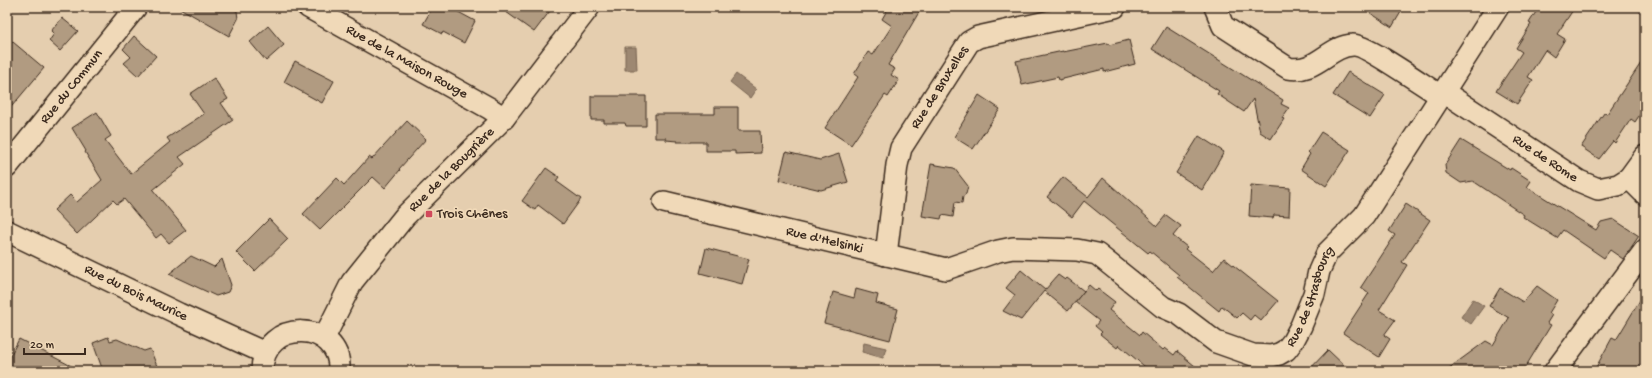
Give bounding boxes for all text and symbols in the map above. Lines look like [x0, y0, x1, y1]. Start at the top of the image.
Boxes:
street label: Rue de la Maison Rouge [343, 21, 471, 103]
street label: Rue de Bruxelles [907, 42, 973, 132]
street label: Rue du Commun [37, 46, 107, 127]
street label: Rue de la Bougrière [405, 123, 499, 216]
street label: Rue de Rome [1509, 131, 1582, 187]
place label: Trois Chênes [436, 206, 508, 223]
marker: Trois Chênes [424, 209, 434, 219]
street label: Rue d'Helsinki [784, 223, 865, 258]
street label: Rue de Strasbourg [1283, 242, 1338, 351]
street label: Rue du Bois Maurice [81, 261, 191, 326]
scale bar [24, 330, 85, 356]
text: 20 m [30, 339, 55, 353]

